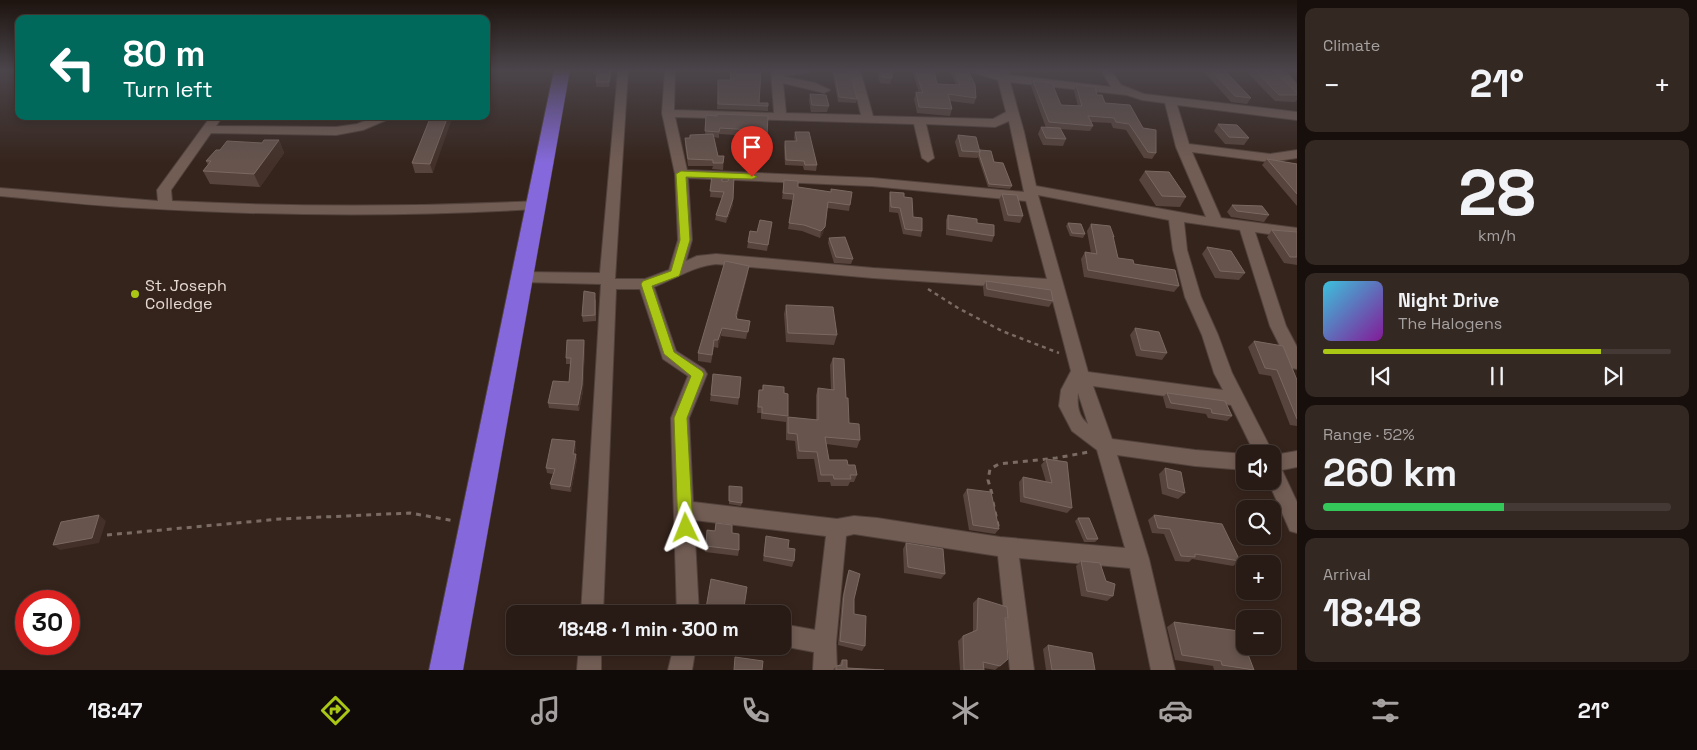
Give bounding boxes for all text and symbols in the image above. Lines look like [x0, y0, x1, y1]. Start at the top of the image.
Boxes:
text: 80 m [123, 32, 205, 76]
icon: left [40, 35, 105, 100]
text: Climate [1323, 35, 1380, 56]
text: 21° [1470, 60, 1524, 108]
text: − [1323, 67, 1340, 103]
text: + [1654, 67, 1671, 103]
text: Turn left [123, 75, 213, 103]
pin [731, 126, 773, 177]
icon: arrive [738, 133, 766, 161]
text: 28 [1458, 151, 1536, 234]
text: km/h [1478, 225, 1516, 246]
place label: St. Joseph Colledge [145, 275, 227, 314]
marker: St. Joseph Colledge [129, 288, 141, 300]
text: Night Drive [1398, 288, 1499, 313]
text: The Halogens [1398, 313, 1502, 334]
icon: previous [1367, 362, 1395, 390]
icon: pause [1483, 362, 1511, 390]
icon: next [1599, 362, 1627, 390]
text: Range · 52% [1323, 424, 1415, 445]
map controls [1236, 445, 1281, 655]
button: sound [1236, 445, 1281, 490]
text: 260 km [1323, 449, 1457, 497]
button: search [1236, 500, 1281, 545]
position arrow [659, 501, 711, 553]
button: + [1236, 555, 1281, 600]
text: Arrival [1323, 564, 1371, 585]
text: 18:48 [1323, 589, 1421, 637]
speed limit sign: 30 [15, 590, 80, 655]
button: − [1236, 610, 1281, 655]
text: 18:48 · 1 min · 300 m [558, 617, 739, 642]
icon: directions [318, 693, 353, 728]
icon: music [528, 693, 563, 728]
icon: phone [738, 693, 773, 728]
icon: climate [948, 693, 983, 728]
icon: car [1158, 693, 1193, 728]
icon: filters [1368, 693, 1403, 728]
text: 18:47 [88, 696, 142, 724]
text: 21° [1578, 696, 1609, 724]

